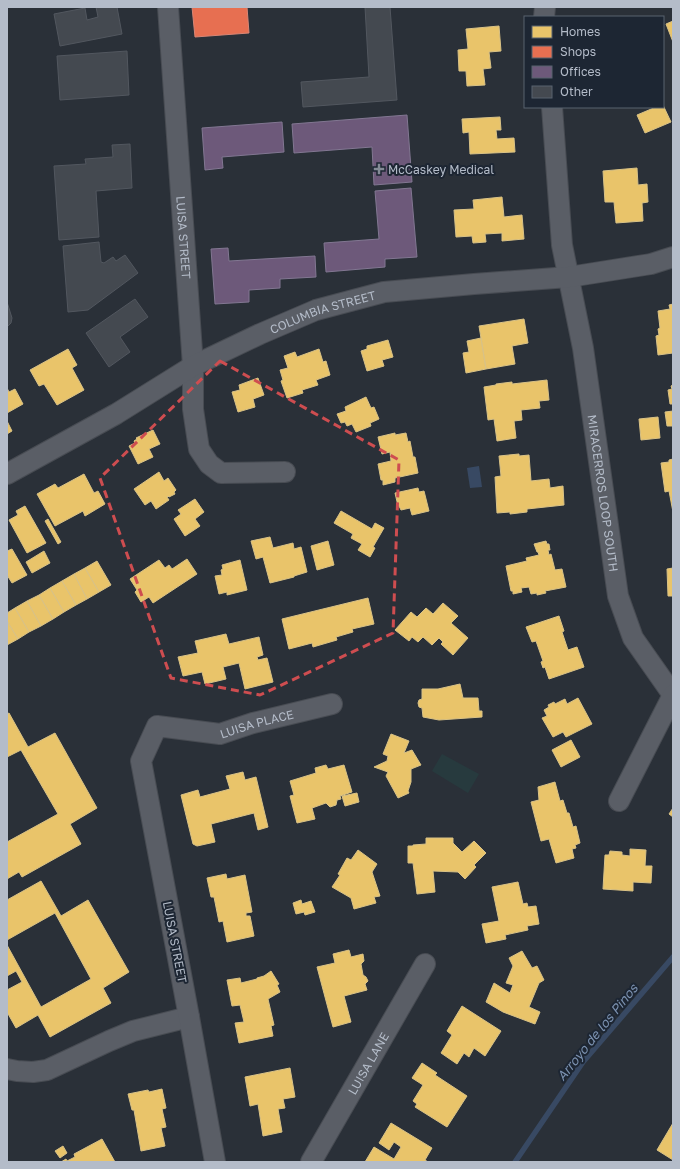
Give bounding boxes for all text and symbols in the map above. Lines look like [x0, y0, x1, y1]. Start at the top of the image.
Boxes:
legend [524, 16, 664, 108]
text: Homes [560, 24, 600, 39]
text: Shops [560, 44, 596, 59]
text: Offices [560, 64, 601, 79]
text: Other [560, 84, 593, 99]
place label: McCaskey Medical [388, 162, 494, 177]
marker: McCaskey Medical [373, 163, 385, 175]
street label: LUISA STREET [174, 195, 194, 280]
street label: COLUMBIA STREET [267, 287, 378, 337]
street label: MIRACERROS LOOP SOUTH [585, 414, 622, 573]
street label: LUISA PLACE [218, 706, 295, 741]
street label: LUISA STREET [160, 900, 190, 985]
water label: Arroyo de los Pinos [553, 980, 642, 1084]
street label: LUISA LANE [344, 1029, 392, 1097]

